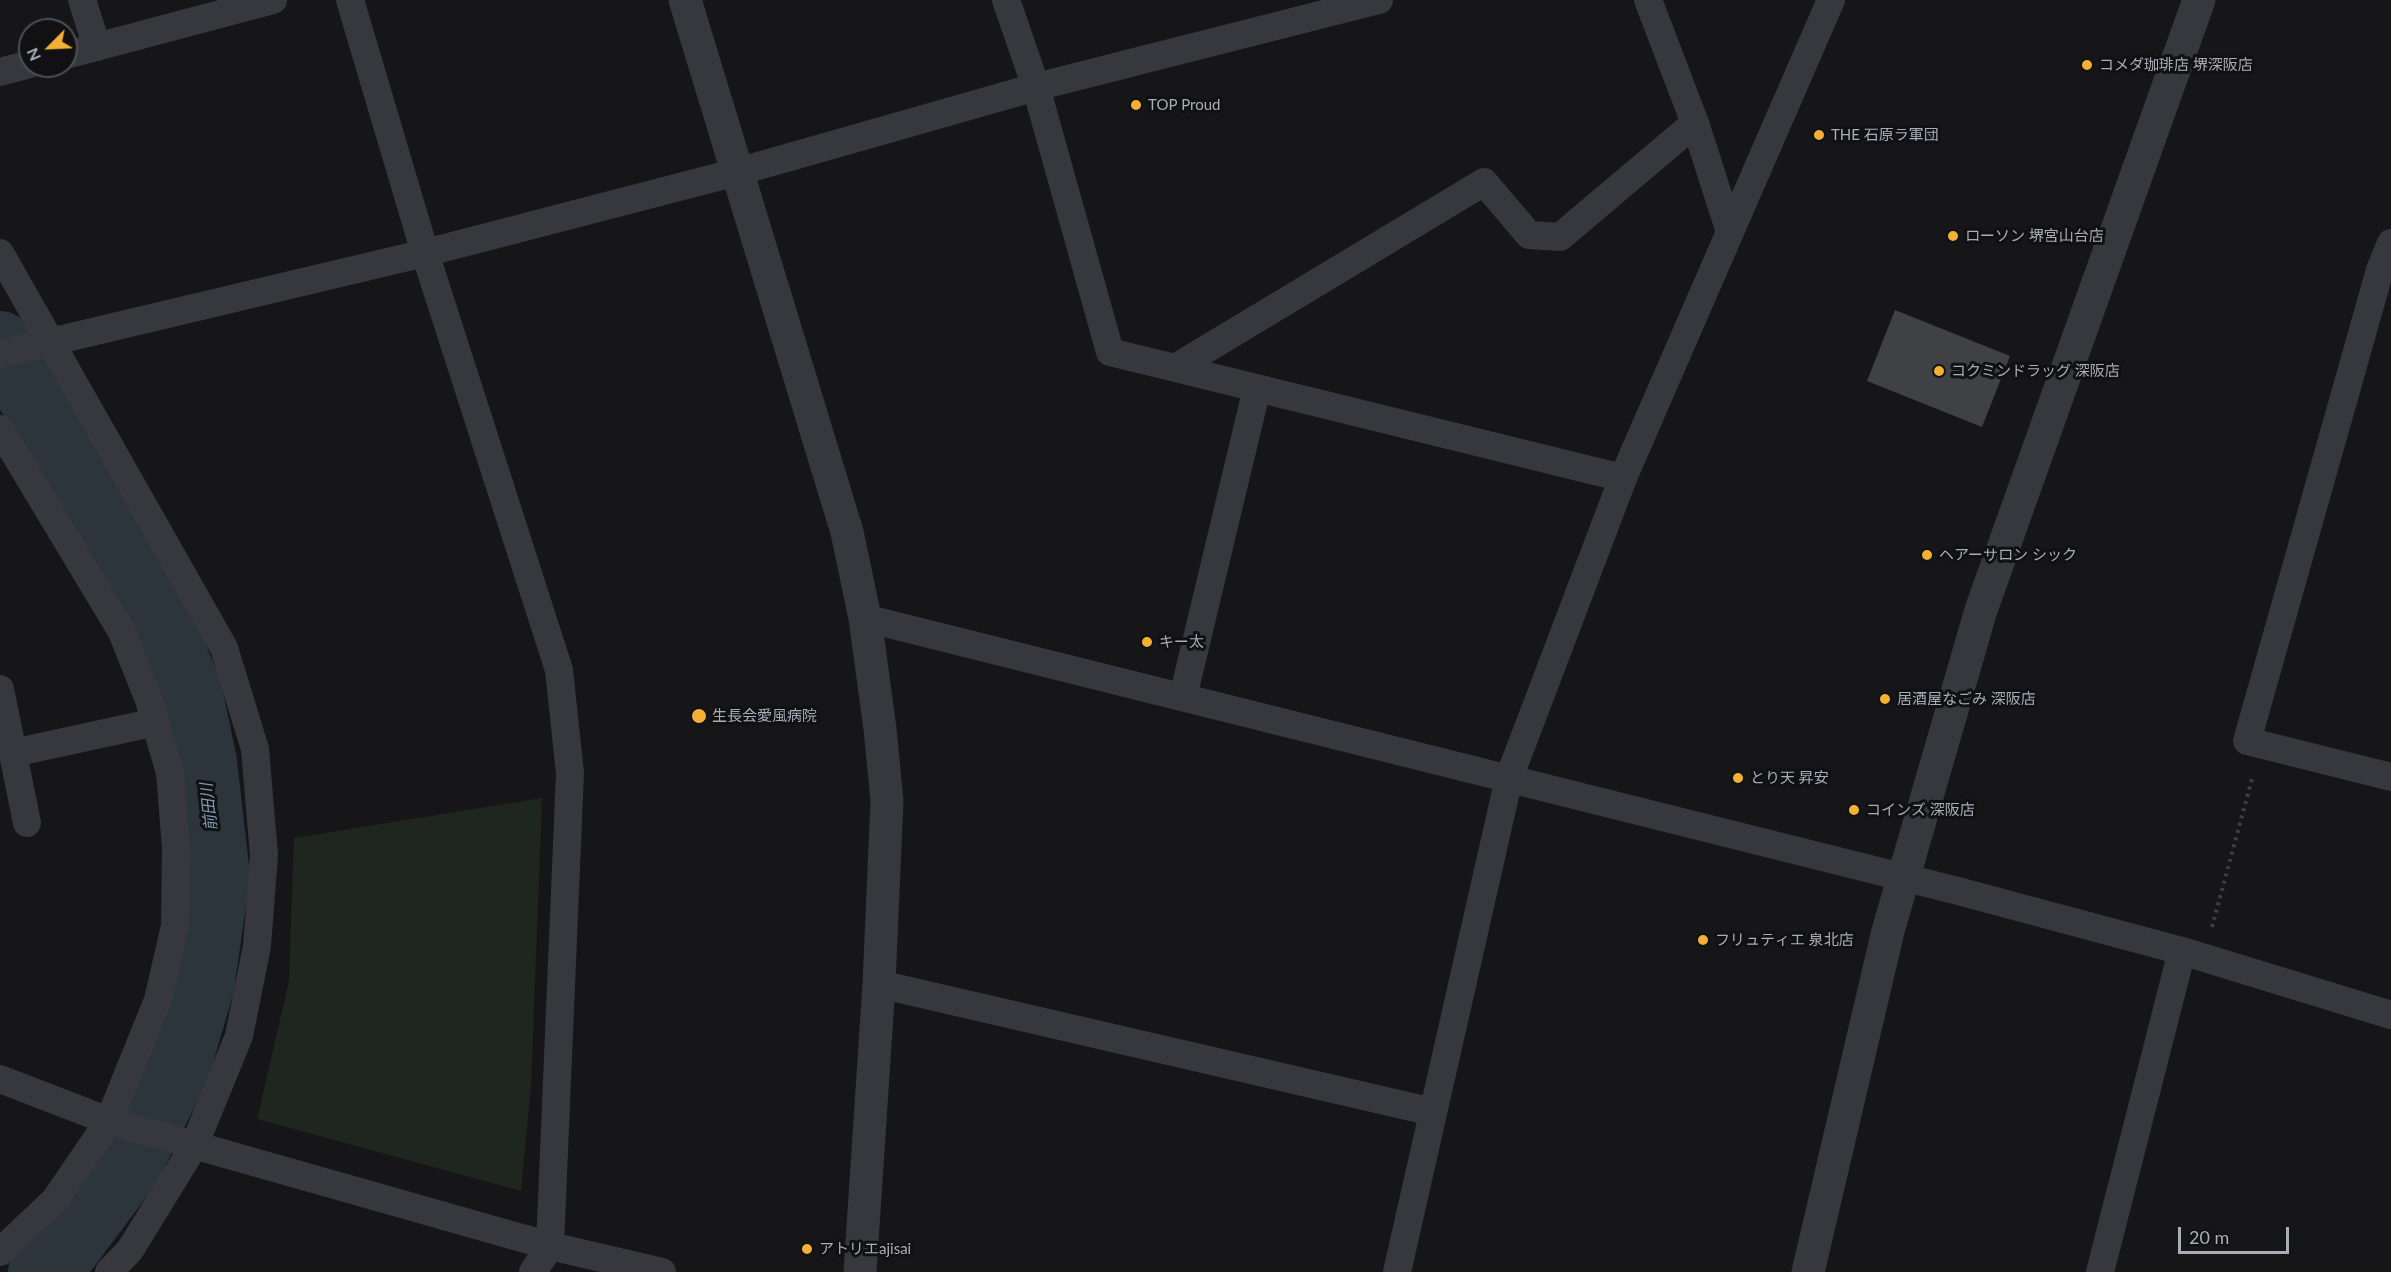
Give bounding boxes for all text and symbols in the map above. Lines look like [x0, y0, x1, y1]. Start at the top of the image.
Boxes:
north arrow [18, 18, 78, 78]
text: N [22, 45, 44, 64]
place label: コメダ珈琲店 堺深阪店 [2099, 56, 2253, 74]
marker: コメダ珈琲店 堺深阪店 [2080, 58, 2094, 72]
place label: TOP Proud [1148, 96, 1221, 114]
marker: TOP Proud [1129, 98, 1143, 112]
place label: THE 石原ラ軍団 [1831, 126, 1939, 144]
marker: THE 石原ラ軍団 [1812, 128, 1826, 142]
place label: ローソン 堺宮山台店 [1965, 227, 2104, 245]
marker: ローソン 堺宮山台店 [1946, 229, 1960, 243]
place label: コクミンドラッグ 深阪店 [1951, 362, 2120, 380]
marker: コクミンドラッグ 深阪店 [1932, 364, 1946, 378]
place label: ヘアーサロン シック [1939, 546, 2077, 564]
marker: ヘアーサロン シック [1920, 548, 1934, 562]
place label: キー太 [1159, 633, 1204, 651]
marker: キー太 [1140, 635, 1154, 649]
place label: 居酒屋なごみ 深阪店 [1897, 690, 2036, 708]
marker: 居酒屋なごみ 深阪店 [1878, 692, 1892, 706]
marker: 生長会愛風病院 [690, 707, 708, 725]
place label: 生長会愛風病院 [712, 707, 817, 725]
place label: とり天 昇安 [1750, 769, 1829, 787]
marker: とり天 昇安 [1731, 771, 1745, 785]
water label: 前田川 [197, 782, 221, 832]
place label: コインズ 深阪店 [1866, 801, 1975, 819]
marker: コインズ 深阪店 [1847, 803, 1861, 817]
place label: フリュティエ 泉北店 [1715, 931, 1854, 949]
marker: フリュティエ 泉北店 [1696, 933, 1710, 947]
scale bar [2181, 1215, 2292, 1253]
text: 20 m [2189, 1226, 2229, 1248]
place label: アトリエajisai [819, 1240, 911, 1258]
marker: アトリエajisai [800, 1242, 814, 1256]

